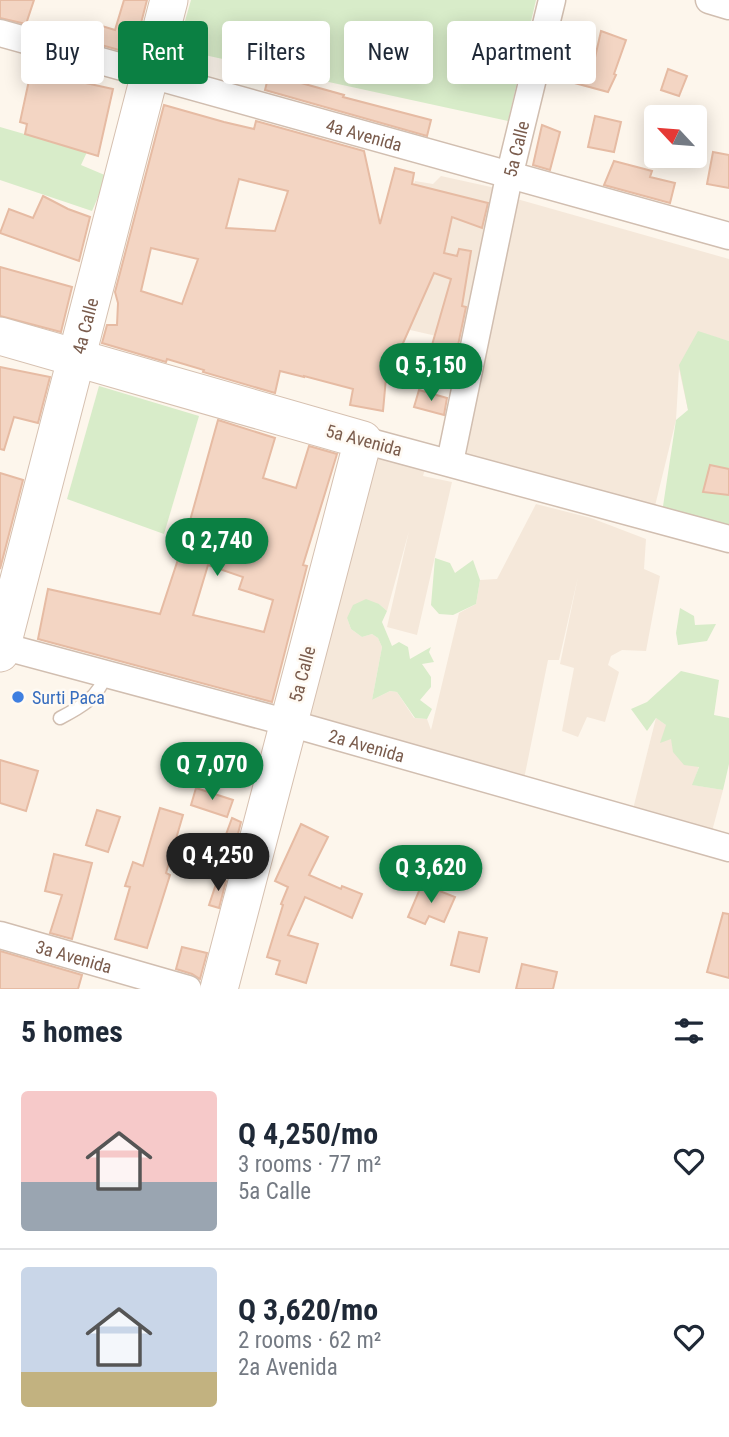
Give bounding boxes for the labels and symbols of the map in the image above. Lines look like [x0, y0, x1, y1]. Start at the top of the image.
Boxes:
north arrow [644, 105, 707, 168]
street label: 4a Avenida [324, 114, 405, 155]
street label: 5a Calle [499, 119, 533, 179]
street label: 4a Calle [67, 295, 102, 356]
pin: Q 5,150 [366, 344, 496, 403]
street label: 5a Avenida [324, 420, 404, 460]
pin: Q 2,740 [152, 518, 282, 578]
street label: 5a Calle [284, 644, 320, 704]
place label: Surti Paca [32, 687, 105, 708]
marker: Surti Paca [10, 689, 26, 705]
street label: 2a Avenida [326, 724, 407, 766]
pin: Q 7,070 [147, 742, 277, 802]
pin: Q 4,250 [153, 834, 283, 893]
pin: Q 3,620 [366, 846, 496, 905]
street label: 3a Avenida [34, 935, 114, 977]

